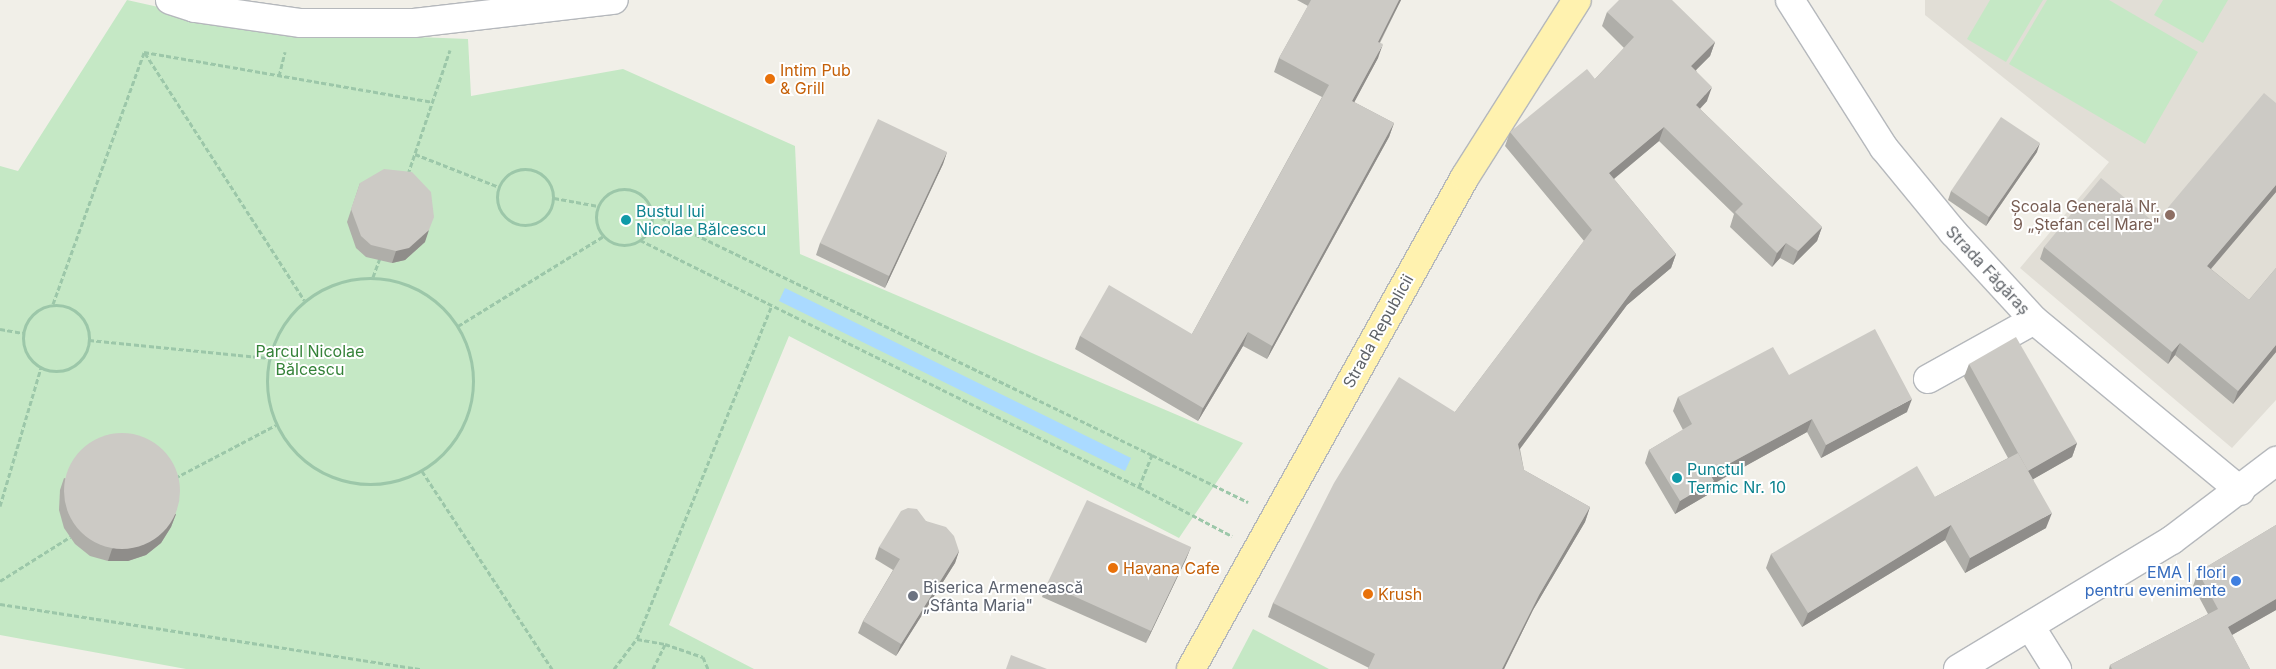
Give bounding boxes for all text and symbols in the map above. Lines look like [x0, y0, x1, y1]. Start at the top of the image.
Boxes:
place label: Intim Pub & Grill [780, 60, 851, 98]
marker: Intim Pub & Grill [764, 73, 776, 85]
place label: Școala Generală Nr. 9 „Ștefan cel Mare" [2010, 196, 2160, 234]
place label: Bustul lui Nicolae Bălcescu [636, 201, 766, 239]
marker: Școala Generală Nr. 9 „Ștefan cel Mare" [2164, 209, 2176, 221]
marker: Bustul lui Nicolae Bălcescu [620, 214, 632, 226]
street label: Strada Făgăraș [1942, 222, 2034, 318]
street label: Strada Republicii [1339, 271, 1417, 391]
park label: Parcul Nicolae Bălcescu [256, 341, 364, 379]
place label: Punctul Termic Nr. 10 [1687, 459, 1786, 497]
marker: Punctul Termic Nr. 10 [1671, 472, 1683, 484]
place label: Havana Cafe [1123, 558, 1220, 578]
marker: Havana Cafe [1107, 562, 1119, 574]
place label: EMA | flori pentru evenimente [2085, 562, 2226, 600]
marker: EMA | flori pentru evenimente [2230, 575, 2242, 587]
place label: Biserica Armenească „Sfânta Maria" [923, 577, 1083, 615]
place label: Krush [1378, 584, 1422, 604]
marker: Krush [1362, 588, 1374, 600]
marker: Biserica Armenească „Sfânta Maria" [907, 590, 919, 602]

